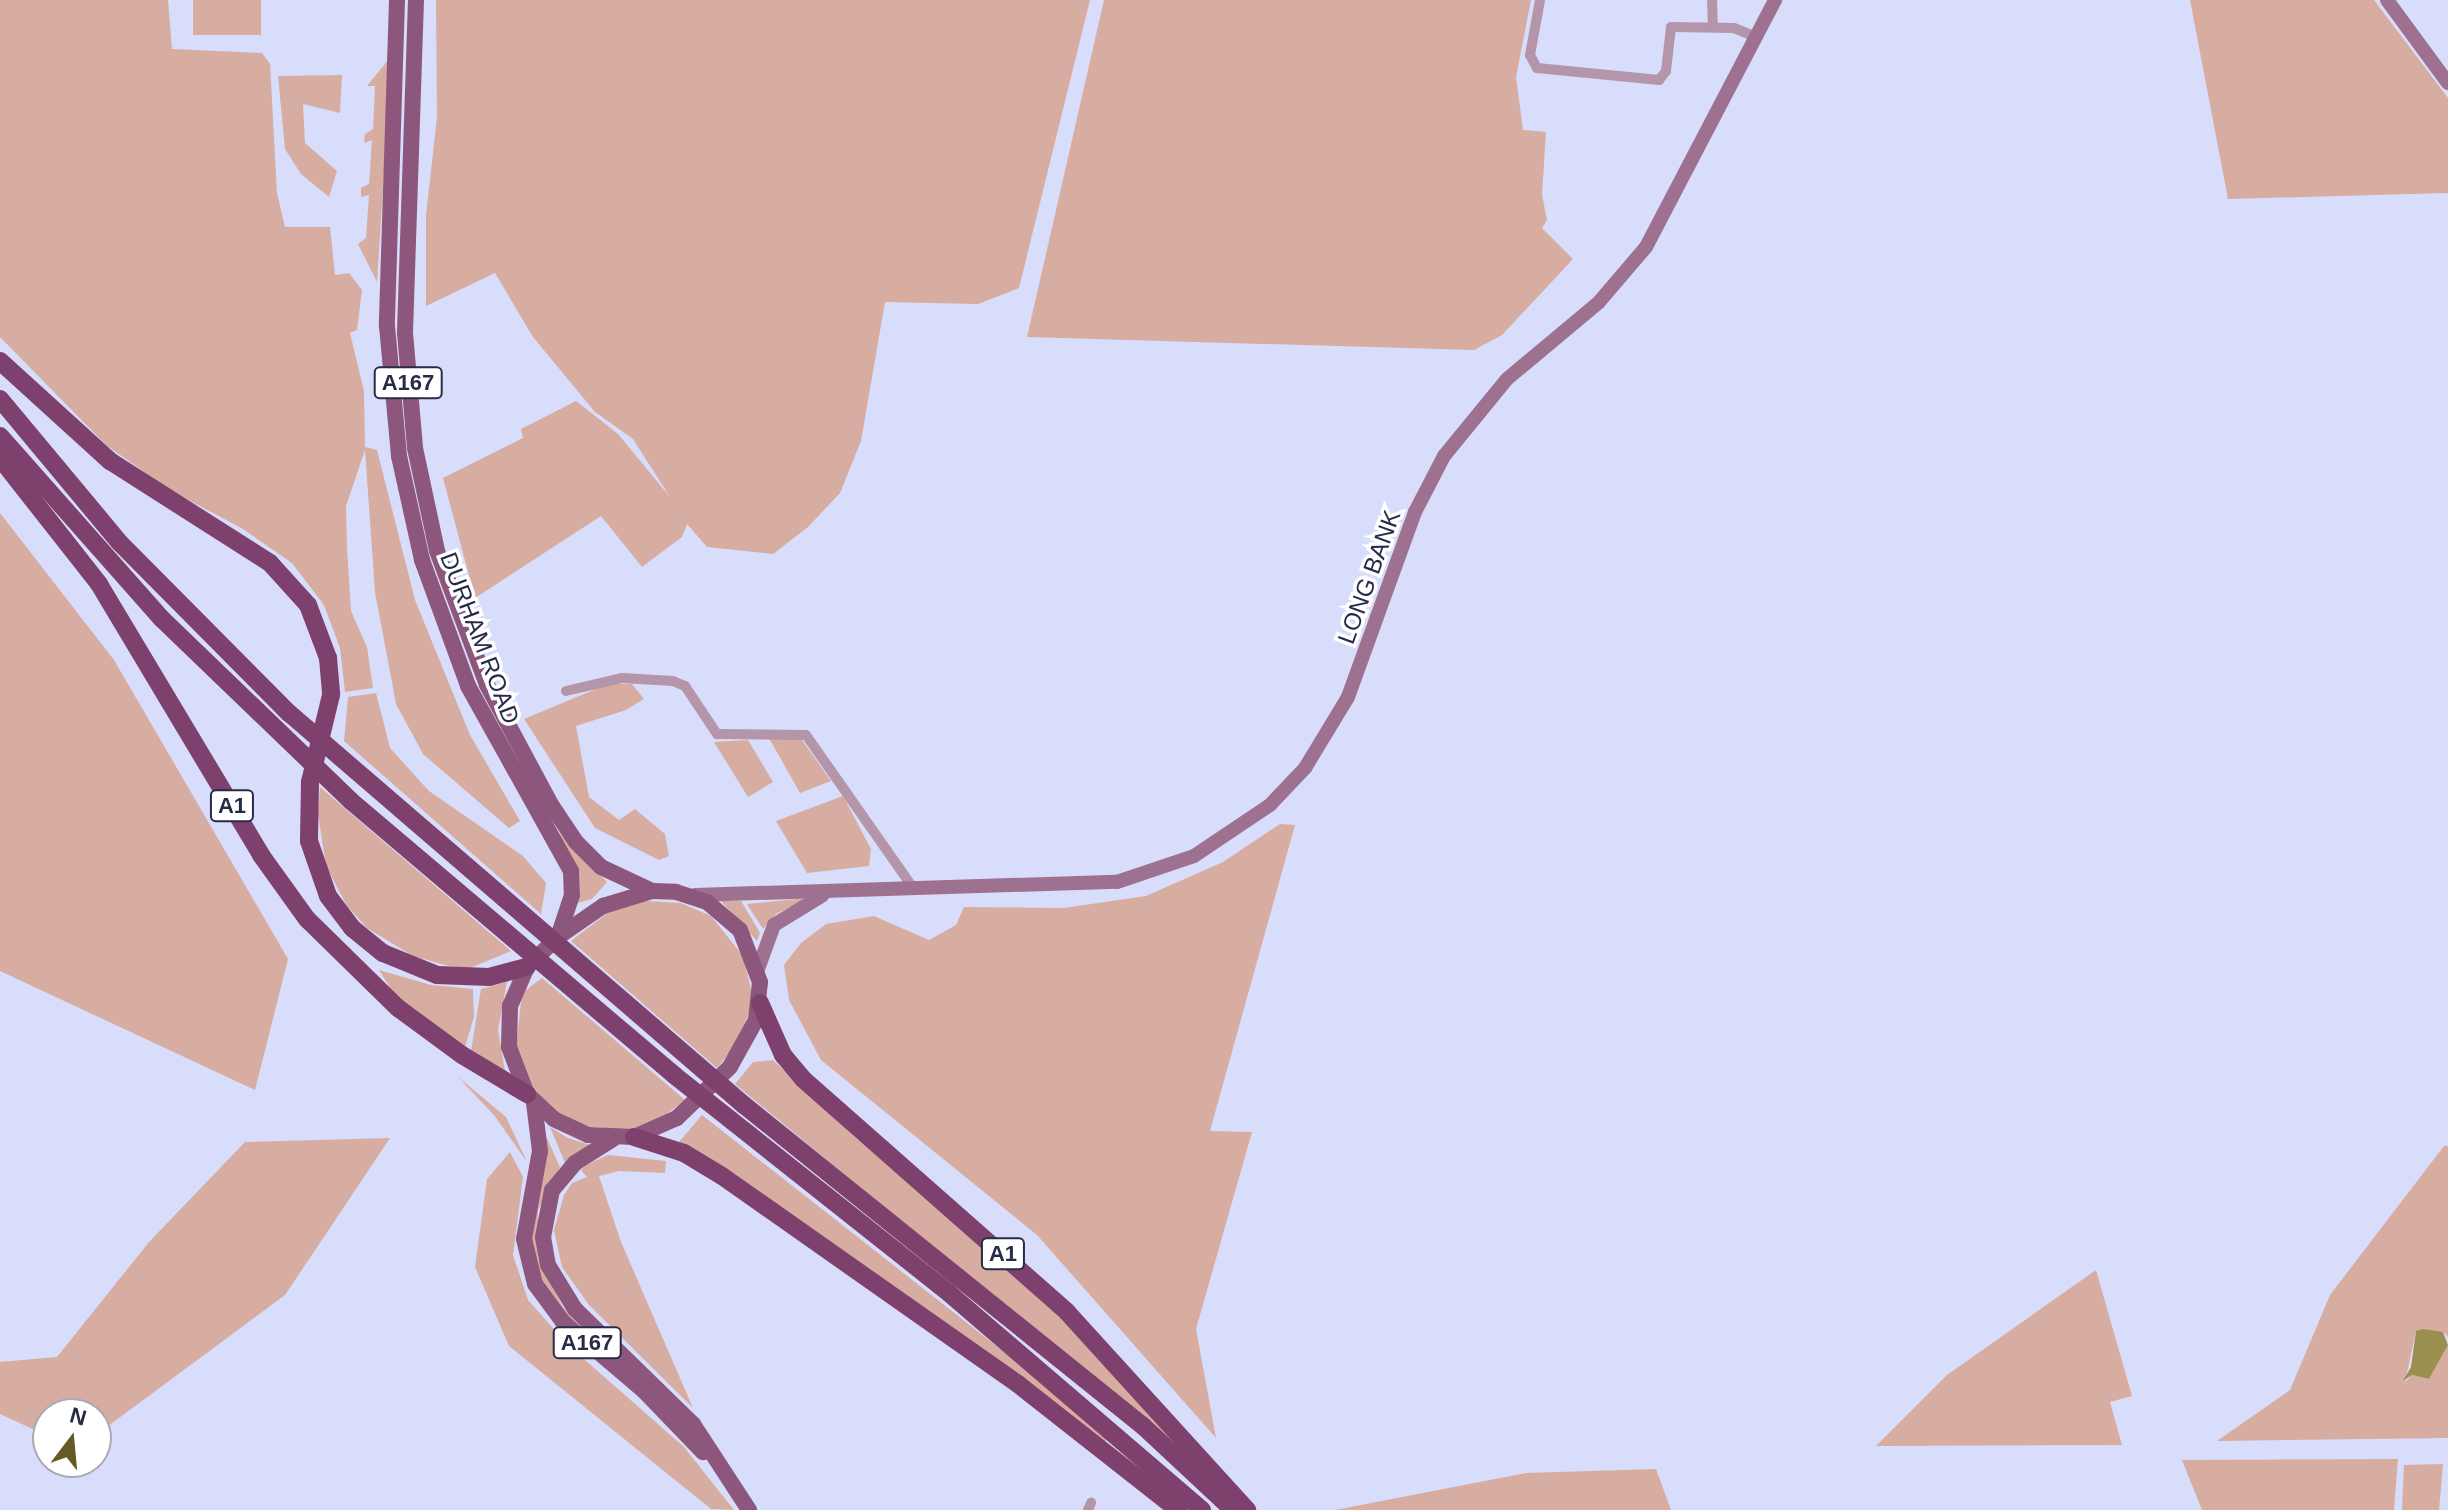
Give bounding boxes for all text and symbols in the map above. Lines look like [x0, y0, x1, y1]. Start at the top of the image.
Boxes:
road number: A167 [372, 365, 444, 401]
street label: LONG BANK [1332, 506, 1406, 648]
street label: DURHAM ROAD [434, 548, 526, 728]
road number: A1 [208, 788, 256, 824]
road number: A1 [979, 1236, 1027, 1272]
road number: A167 [551, 1325, 623, 1361]
north arrow [32, 1398, 112, 1478]
text: N [67, 1402, 89, 1431]

